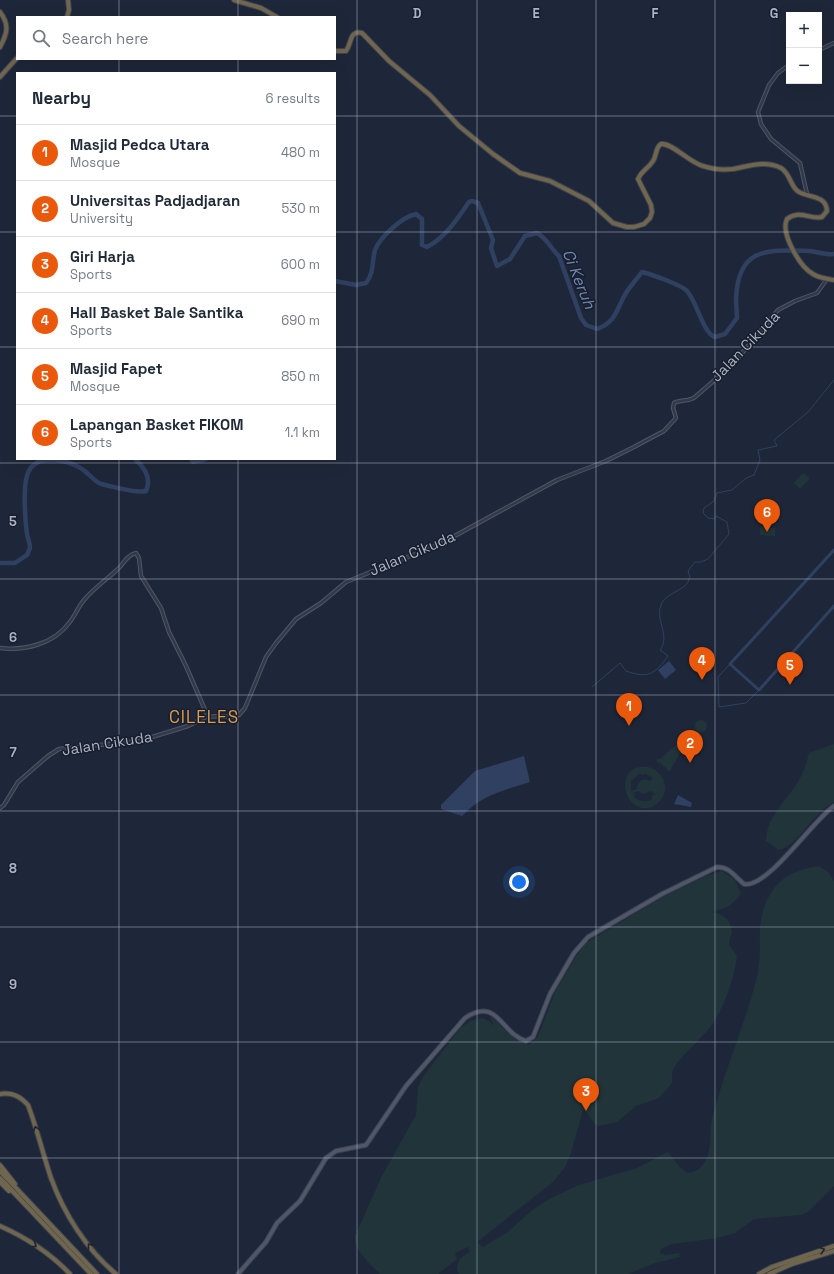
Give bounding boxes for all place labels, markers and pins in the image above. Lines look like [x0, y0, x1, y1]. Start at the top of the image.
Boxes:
pin: 6 [754, 499, 780, 532]
pin: 4 [689, 647, 715, 680]
pin: 5 [777, 652, 803, 685]
pin: 1 [616, 693, 642, 726]
pin: 2 [677, 730, 703, 763]
pin: 3 [573, 1078, 599, 1111]

